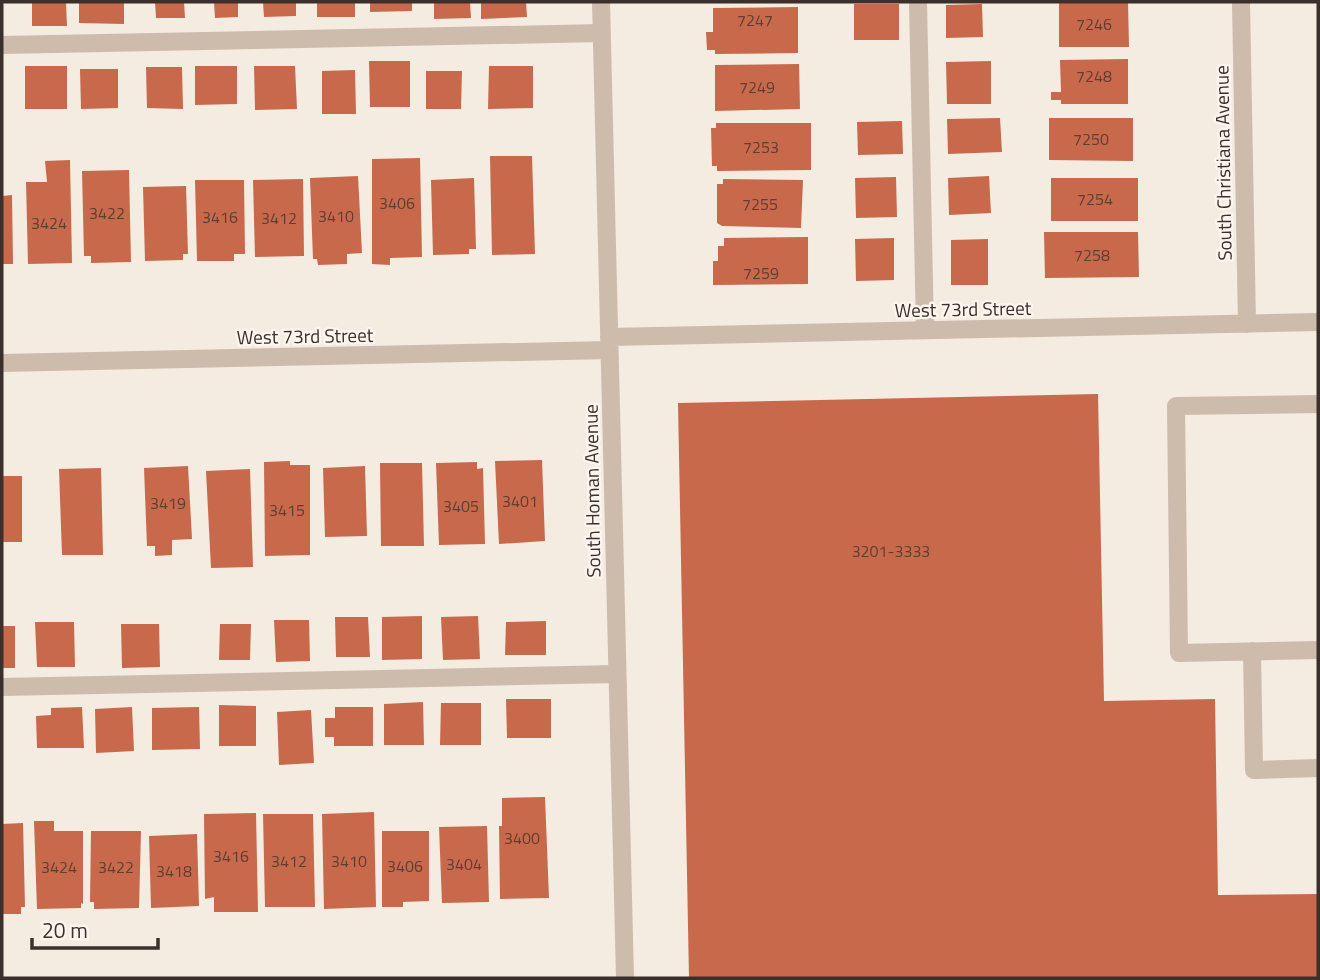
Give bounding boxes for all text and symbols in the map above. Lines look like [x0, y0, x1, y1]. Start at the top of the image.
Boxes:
house number: 7247 [737, 8, 773, 32]
house number: 7246 [1076, 12, 1112, 36]
house number: 7248 [1076, 64, 1112, 88]
street label: South Christiana Avenue [1206, 65, 1239, 261]
house number: 7249 [739, 75, 775, 99]
house number: 7250 [1073, 127, 1109, 151]
house number: 7253 [743, 135, 779, 159]
house number: 7254 [1077, 187, 1113, 211]
house number: 3406 [379, 191, 415, 215]
house number: 7255 [742, 192, 778, 216]
house number: 3422 [89, 201, 125, 225]
house number: 3410 [318, 204, 354, 228]
house number: 3416 [202, 205, 238, 229]
house number: 3412 [261, 206, 297, 230]
house number: 3424 [31, 211, 67, 235]
house number: 7258 [1074, 243, 1110, 267]
house number: 7259 [743, 261, 779, 285]
street label: West 73rd Street [894, 293, 1032, 324]
street label: West 73rd Street [236, 320, 374, 351]
street label: South Homan Avenue [575, 404, 608, 578]
house number: 3401 [502, 489, 538, 513]
house number: 3419 [150, 491, 186, 515]
house number: 3405 [443, 494, 479, 518]
house number: 3415 [269, 498, 305, 522]
house number: 3201-3333 [852, 539, 930, 563]
house number: 3400 [504, 826, 540, 850]
house number: 3416 [213, 844, 249, 868]
house number: 3412 [271, 849, 307, 873]
house number: 3410 [331, 849, 367, 873]
house number: 3404 [446, 852, 482, 876]
house number: 3406 [387, 854, 423, 878]
house number: 3424 [41, 855, 77, 879]
house number: 3422 [98, 855, 134, 879]
house number: 3418 [156, 859, 192, 883]
scale bar [32, 906, 158, 950]
text: 20 m [42, 914, 88, 946]

